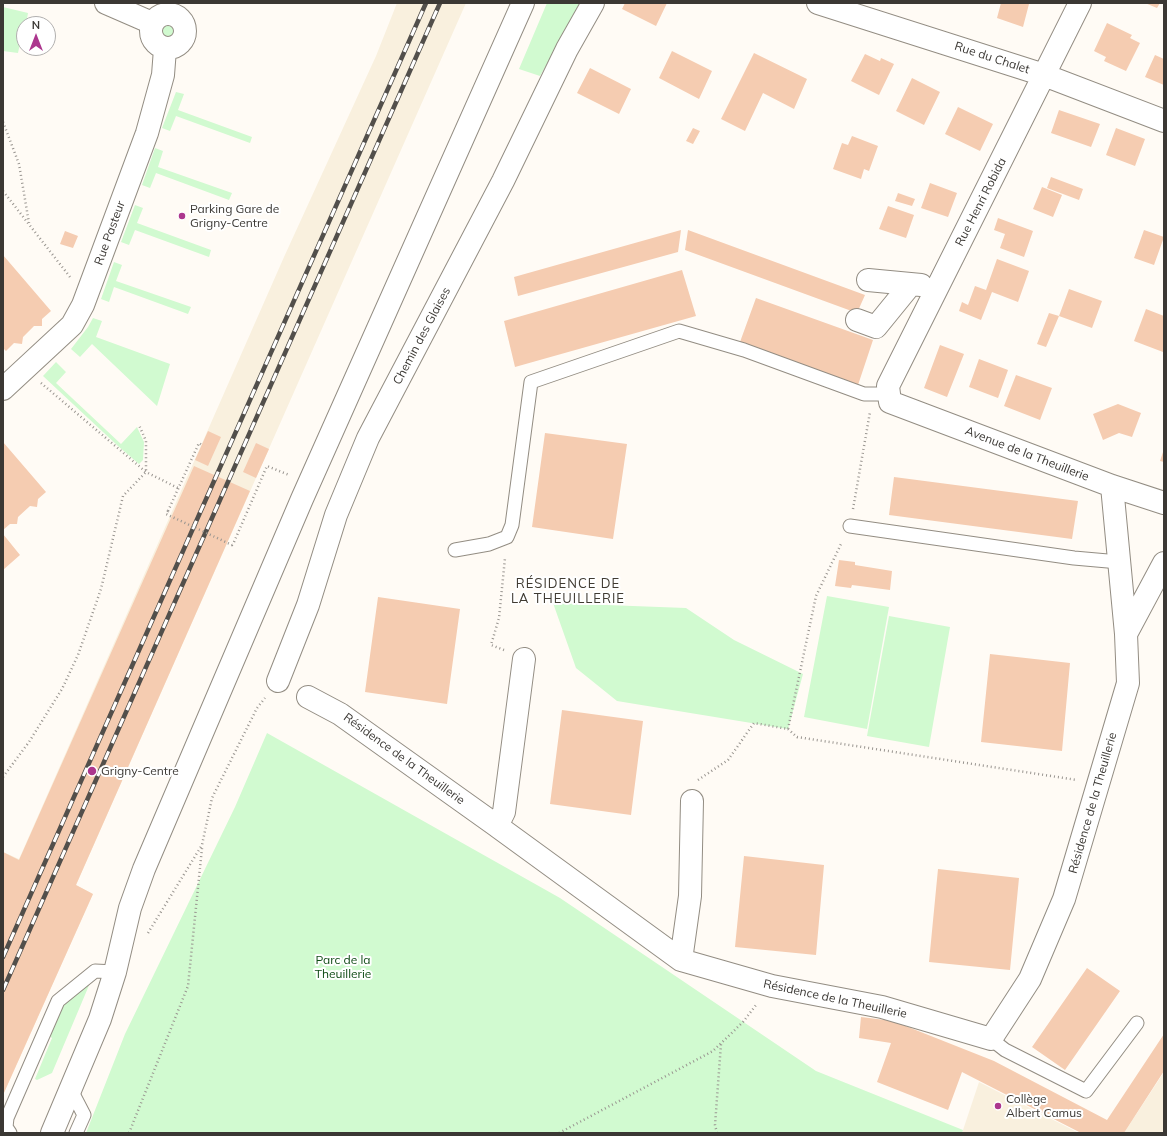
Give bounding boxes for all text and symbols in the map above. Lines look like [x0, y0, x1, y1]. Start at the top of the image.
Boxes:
north arrow [16, 16, 56, 56]
text: N [32, 18, 40, 32]
street label: Rue du Chalet [953, 39, 1031, 77]
street label: Rue Henri Robida [952, 155, 1010, 249]
street label: Rue Pasteur [92, 199, 128, 267]
place label: Parking Gare de Grigny-Centre [190, 202, 279, 230]
marker: Parking Gare de Grigny-Centre [177, 211, 187, 221]
street label: Chemin des Glaises [390, 285, 454, 387]
street label: Avenue de la Theuillerie [963, 424, 1091, 484]
district label: RÉSIDENCE DE LA THEUILLERIE [511, 576, 625, 607]
street label: Résidence de la Theuillerie [341, 710, 467, 808]
street label: Résidence de la Theuillerie [1066, 731, 1120, 875]
place label: Grigny-Centre [101, 764, 179, 778]
marker: Grigny-Centre [86, 765, 98, 777]
park label: Parc de la Theuillerie [315, 953, 371, 981]
street label: Résidence de la Theuillerie [762, 977, 908, 1021]
place label: Collège Albert Camus [1006, 1092, 1082, 1120]
marker: Collège Albert Camus [993, 1101, 1003, 1111]

